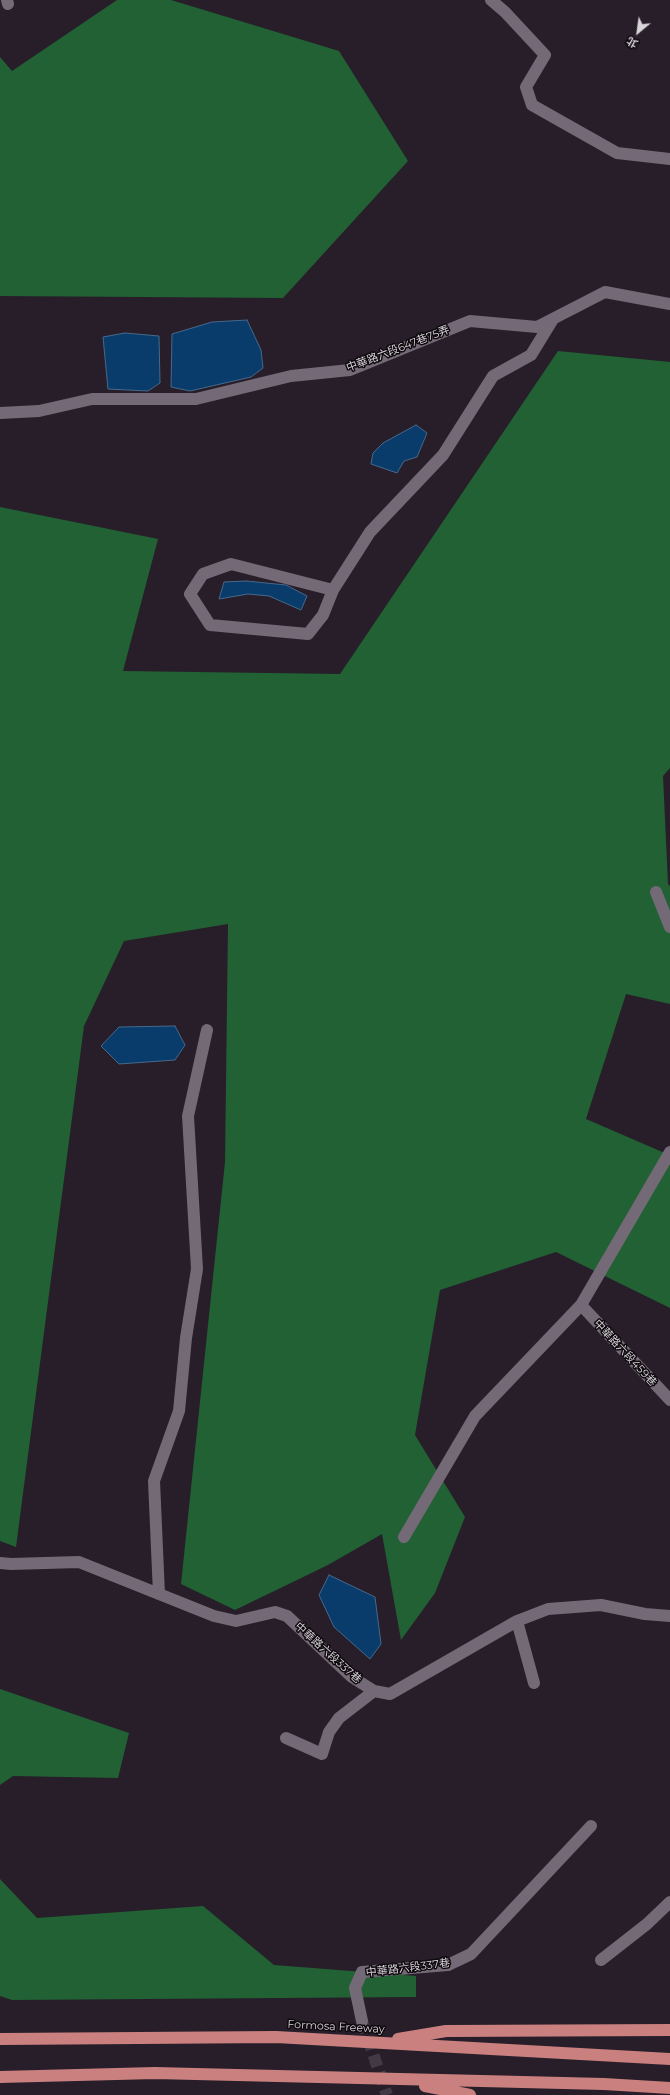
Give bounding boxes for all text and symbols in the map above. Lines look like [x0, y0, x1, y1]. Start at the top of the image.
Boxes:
north arrow [618, 12, 658, 52]
text: 北 [624, 34, 640, 51]
street label: 中華路六段647巷75弄 [345, 323, 451, 375]
street label: 中華路六段459巷 [591, 1317, 659, 1389]
street label: 中華路六段337巷 [292, 1620, 364, 1686]
street label: 中華路六段337巷 [365, 1956, 451, 1980]
street label: Formosa Freeway [287, 2018, 385, 2036]

